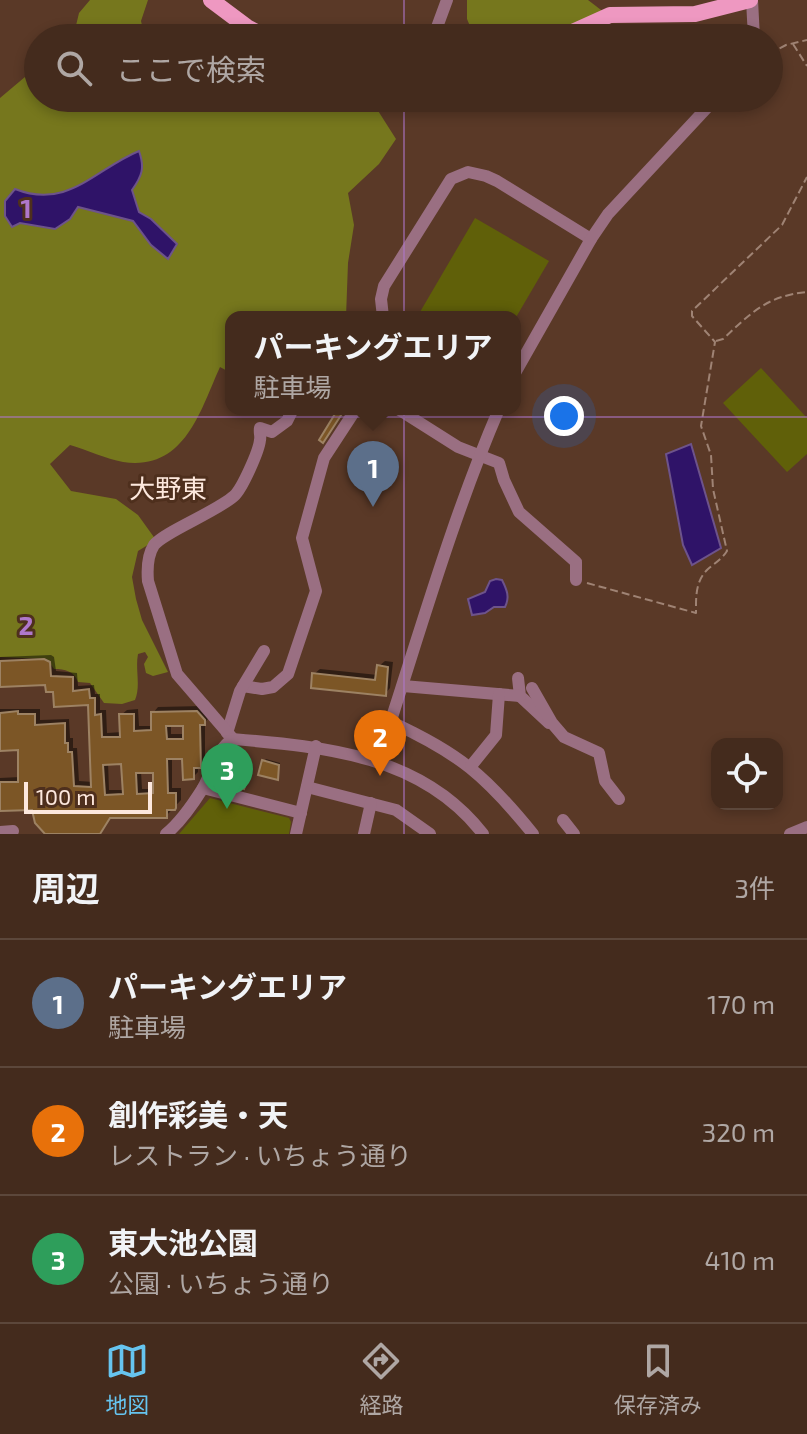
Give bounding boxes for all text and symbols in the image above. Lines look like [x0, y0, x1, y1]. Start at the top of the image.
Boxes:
search box [24, 24, 783, 112]
icon: search [52, 46, 96, 90]
text: ここで検索 [116, 51, 266, 87]
text: 1 [20, 192, 32, 223]
popup [225, 311, 521, 415]
text: パーキングエリア [253, 328, 493, 364]
text: 駐車場 [253, 371, 331, 402]
your location [544, 396, 584, 436]
pin: 1 [347, 441, 399, 507]
district label: 大野東 [129, 472, 207, 503]
text: 2 [18, 609, 34, 640]
pin: 2 [354, 710, 406, 776]
map controls [711, 738, 783, 810]
button: locate [711, 738, 783, 810]
pin: 3 [201, 743, 253, 809]
scale bar [24, 778, 152, 814]
text: 100 m [36, 783, 95, 809]
text: 周辺 [32, 867, 100, 908]
text: 3件 [735, 872, 775, 903]
text: パーキングエリア [108, 968, 347, 1004]
text: 1 [52, 988, 64, 1019]
text: 170 m [707, 988, 775, 1019]
text: 駐車場 [108, 1011, 186, 1042]
text: 創作彩美・天 [108, 1096, 288, 1132]
text: 2 [50, 1116, 66, 1147]
text: 320 m [702, 1116, 775, 1147]
text: レストラン · いちょう通り [108, 1139, 412, 1170]
text: 東大池公園 [108, 1224, 258, 1260]
text: 3 [51, 1244, 65, 1275]
text: 410 m [704, 1244, 775, 1275]
text: 公園 · いちょう通り [108, 1267, 334, 1298]
tab: 地図 [105, 1339, 149, 1419]
tab: 経路 [359, 1339, 404, 1419]
tab: 保存済み [614, 1339, 702, 1419]

